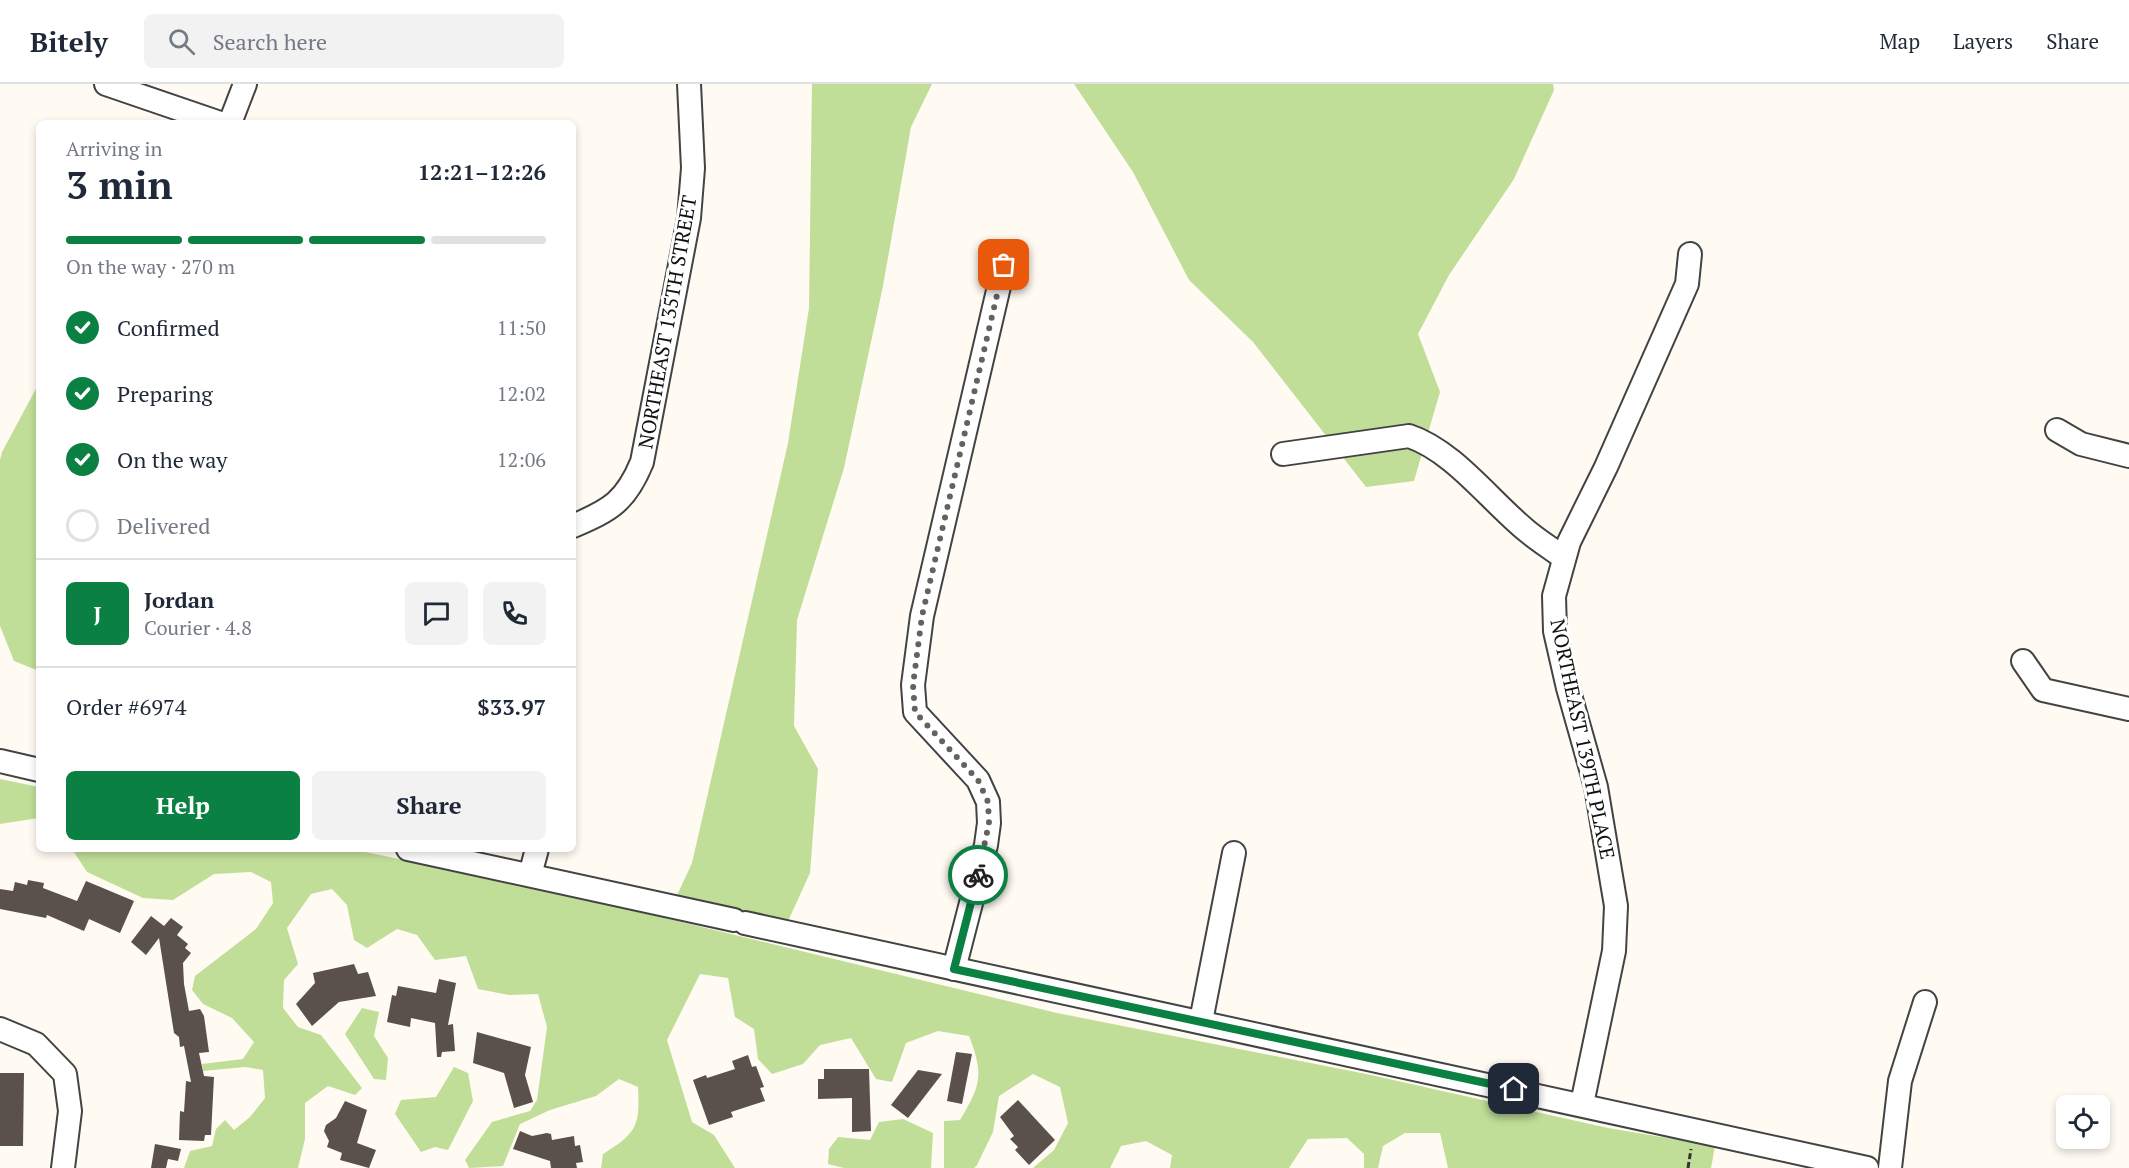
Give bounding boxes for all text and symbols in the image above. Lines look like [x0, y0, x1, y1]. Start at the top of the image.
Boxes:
search box [144, 14, 564, 68]
text: Bitely [30, 23, 108, 60]
icon: search [165, 25, 198, 58]
text: Search here [213, 27, 327, 56]
text: Map [1879, 27, 1920, 55]
text: Layers [1953, 27, 2013, 55]
text: Share [2046, 27, 2099, 55]
text: Arriving in [66, 135, 162, 162]
text: 12:21–12:26 [418, 157, 546, 186]
text: 3 min [66, 158, 173, 210]
street label: NORTHEAST 135TH STREET [631, 193, 703, 451]
pin [978, 239, 1029, 290]
icon: bag [987, 248, 1020, 281]
text: On the way · 270 m [66, 253, 235, 280]
icon: check [66, 311, 99, 344]
text: Confirmed [117, 313, 220, 342]
text: 11:50 [497, 314, 546, 341]
icon: check [66, 377, 99, 410]
text: Preparing [117, 379, 213, 408]
text: 12:02 [497, 380, 546, 407]
icon: check [66, 443, 99, 476]
text: On the way [117, 445, 227, 474]
text: 12:06 [497, 446, 546, 473]
text: Delivered [117, 511, 210, 540]
button: chat [405, 582, 468, 645]
button: phone [483, 582, 546, 645]
text: Jordan [144, 585, 214, 614]
text: J [93, 599, 102, 628]
text: Courier · 4.8 [144, 614, 252, 641]
street label: NORTHEAST 139TH PLACE [1544, 616, 1622, 862]
text: Order #6974 [66, 692, 186, 721]
text: $33.97 [477, 692, 546, 721]
button: Help [66, 771, 300, 840]
button: Share [312, 771, 546, 840]
courier [948, 845, 1008, 905]
icon: bike [962, 859, 995, 892]
pin [1488, 1063, 1539, 1114]
icon: home [1497, 1072, 1530, 1105]
map controls [2056, 1095, 2110, 1149]
button: locate [2056, 1095, 2110, 1149]

